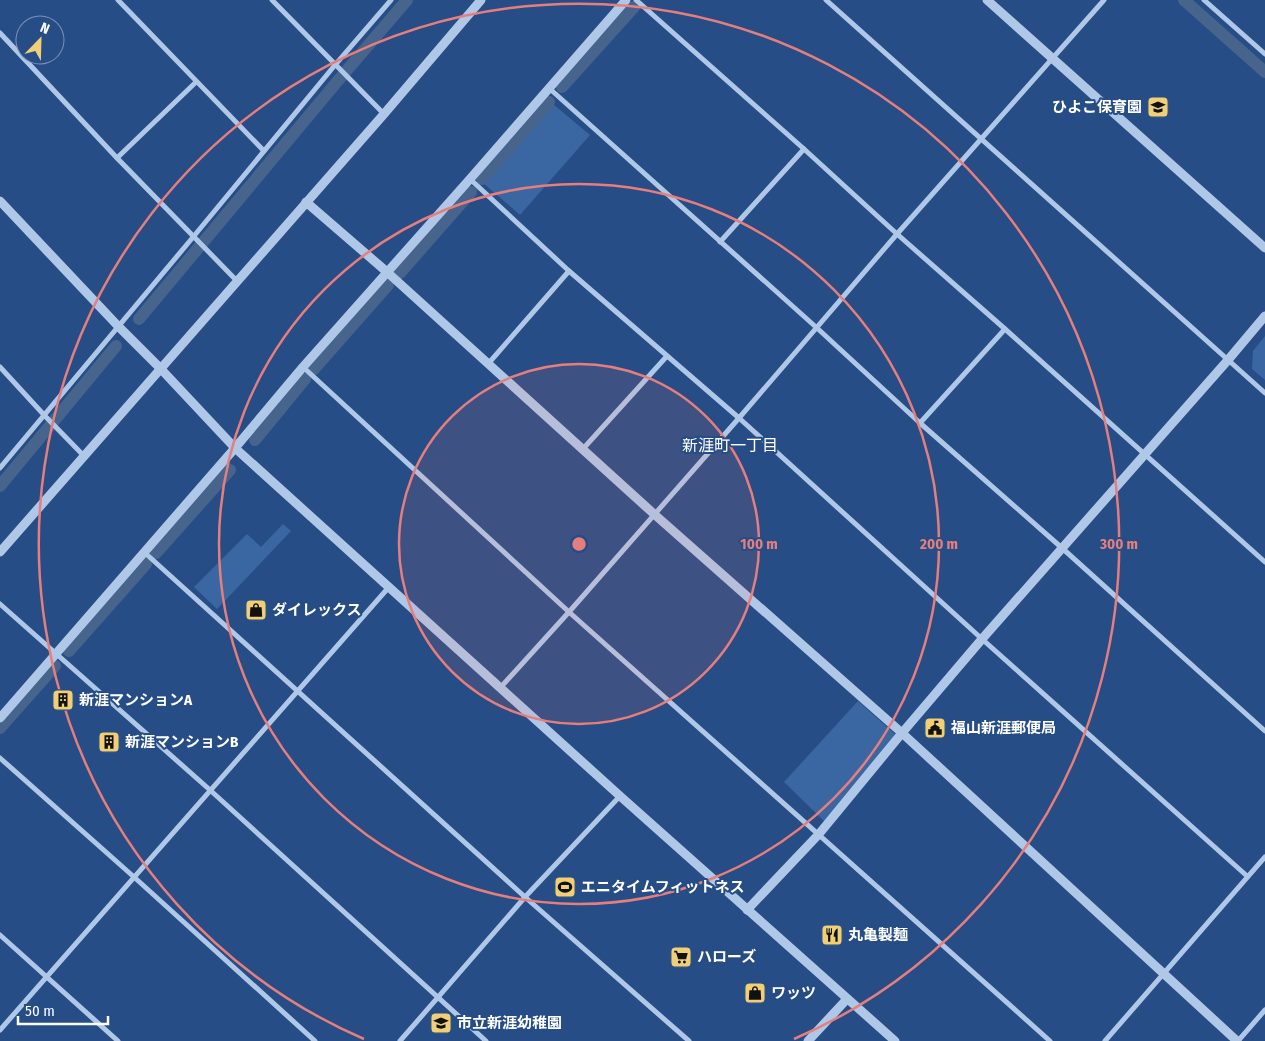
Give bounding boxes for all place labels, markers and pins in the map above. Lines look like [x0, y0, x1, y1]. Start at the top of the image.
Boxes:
school or university icon: ひよこ保育園 [1146, 95, 1170, 119]
place label: ひよこ保育園 [1052, 98, 1142, 116]
centre of rings [570, 535, 588, 553]
shop icon: ダイレックス [244, 598, 268, 622]
place label: ダイレックス [272, 601, 362, 619]
building icon: 新涯マンションA [51, 688, 75, 712]
place label: 新涯マンションA [79, 691, 193, 709]
public building icon: 福山新涯郵便局 [923, 716, 947, 740]
place label: 福山新涯郵便局 [950, 719, 1056, 737]
building icon: 新涯マンションB [97, 730, 121, 754]
place label: 新涯マンションB [125, 733, 239, 751]
sports icon: エニタイムフィットネス [553, 875, 577, 899]
place label: エニタイムフィットネス [581, 878, 745, 896]
restaurant icon: 丸亀製麺 [820, 923, 844, 947]
place label: 丸亀製麺 [848, 926, 908, 944]
supermarket icon: ハローズ [669, 945, 693, 969]
place label: ハローズ [697, 948, 756, 966]
shop icon: ワッツ [743, 981, 767, 1005]
place label: ワッツ [771, 984, 816, 1002]
school or university icon: 市立新涯幼稚園 [429, 1011, 453, 1035]
place label: 市立新涯幼稚園 [457, 1014, 562, 1032]

